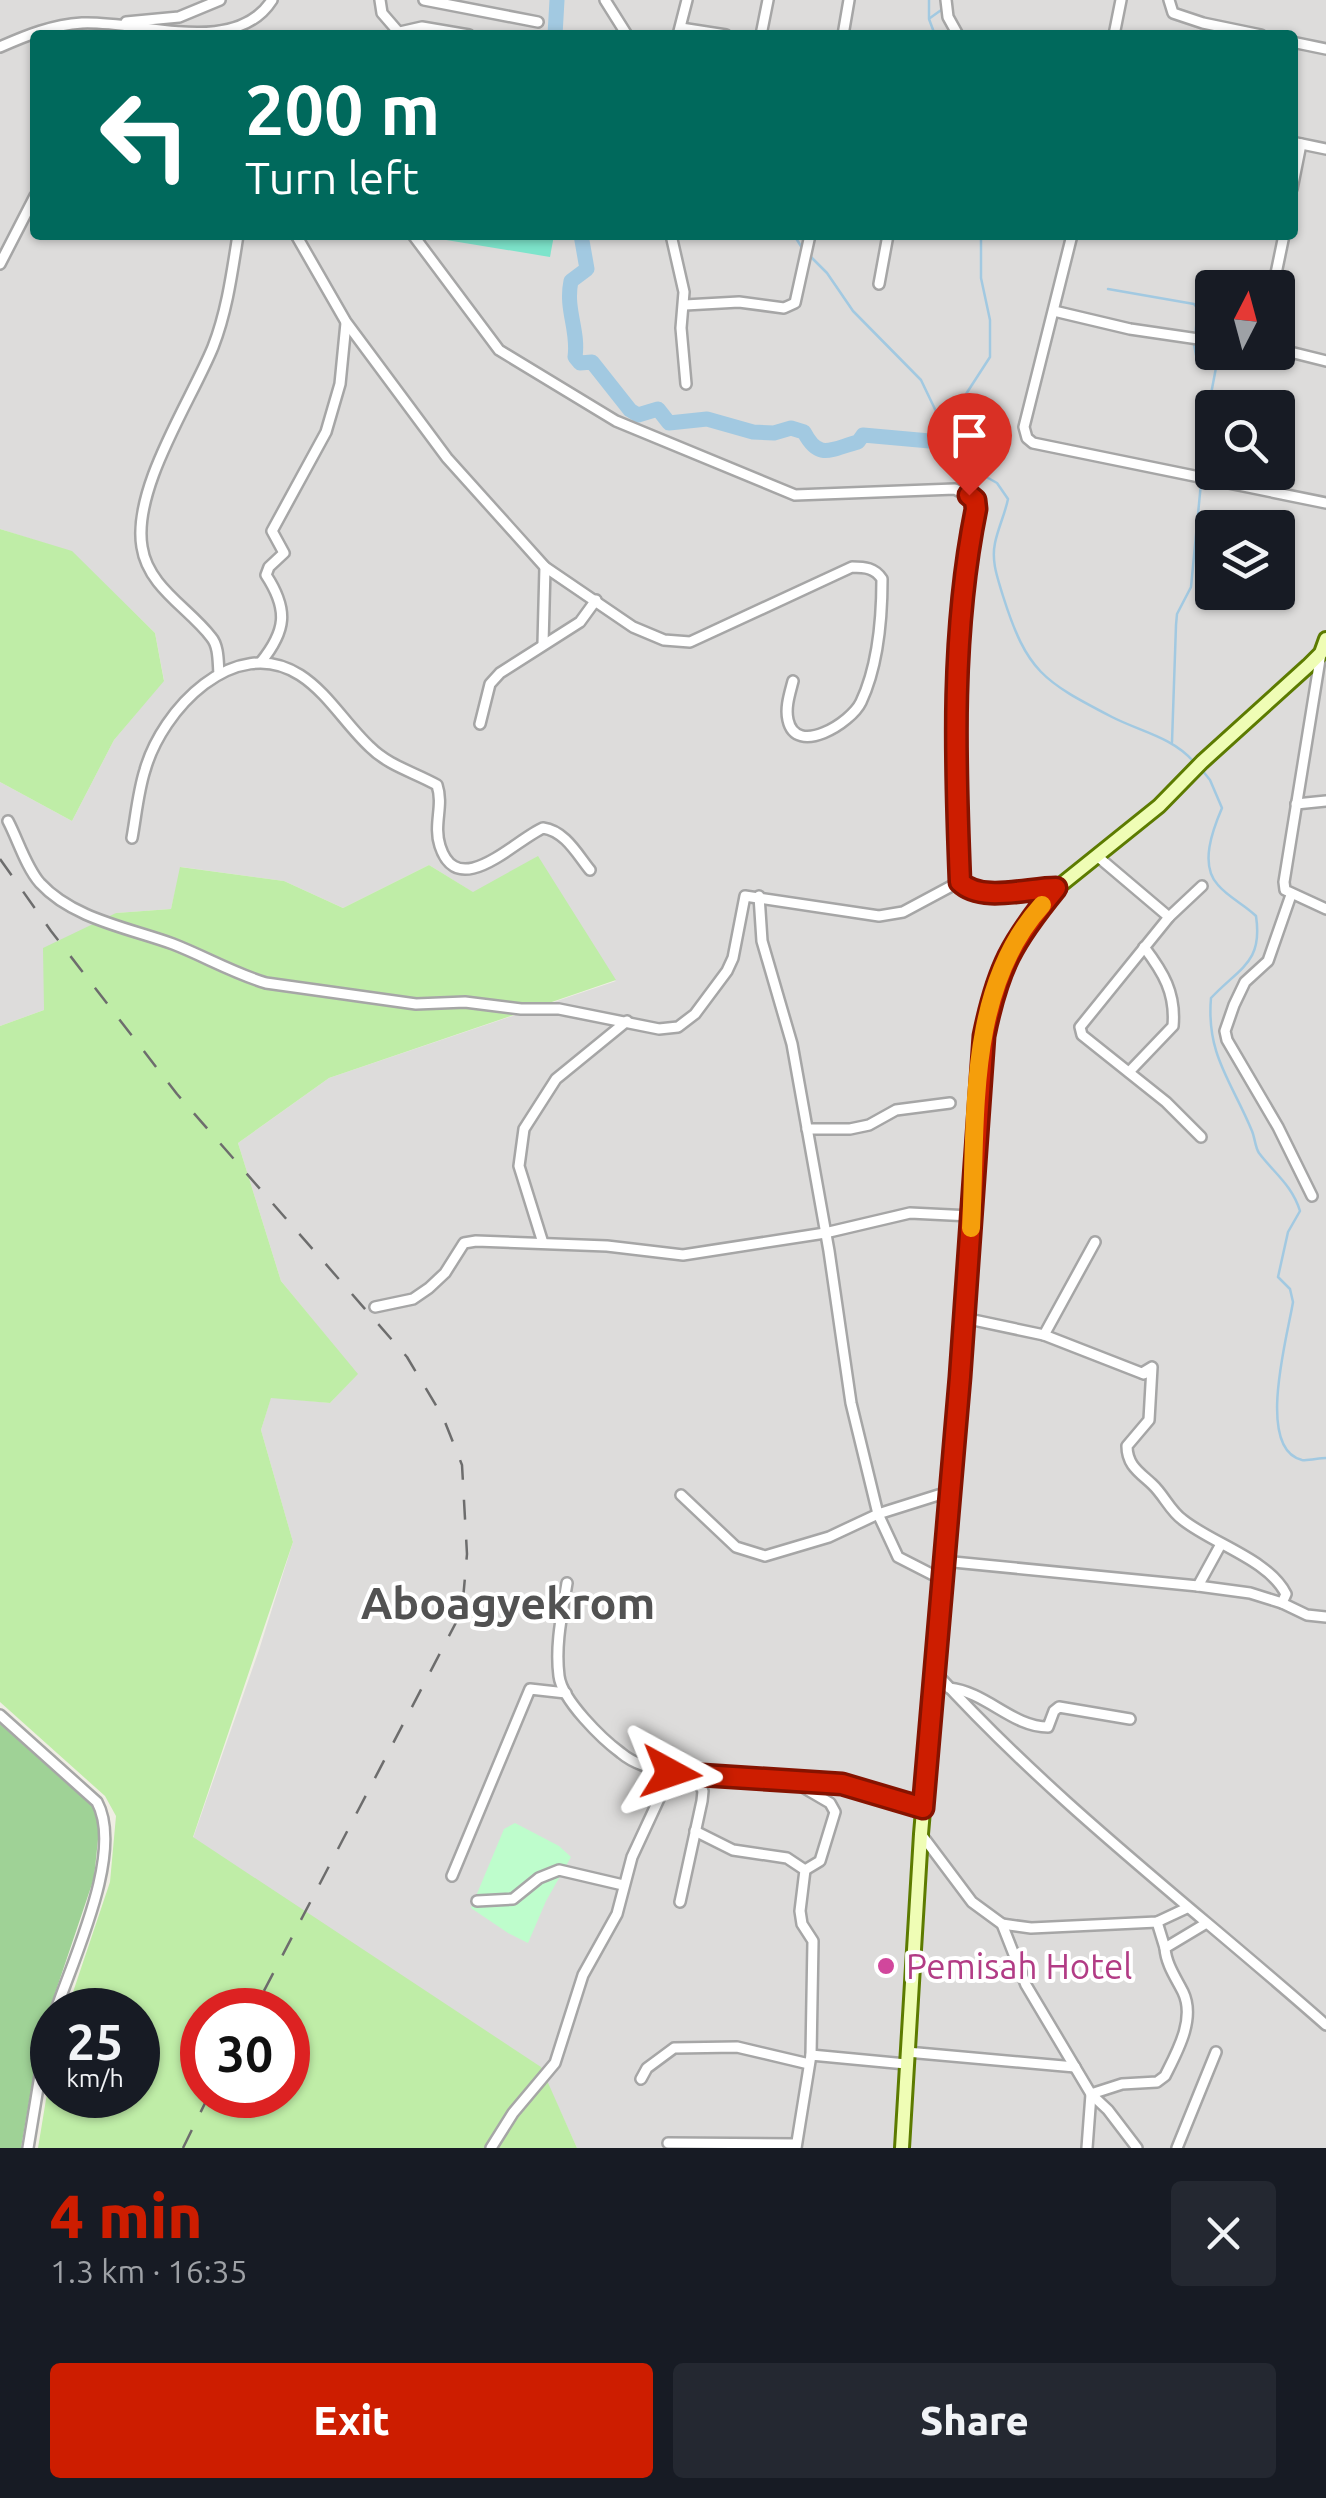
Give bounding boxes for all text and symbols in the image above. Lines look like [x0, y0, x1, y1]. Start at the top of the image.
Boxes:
icon: left [80, 70, 210, 200]
text: 200 m [245, 70, 440, 148]
text: Turn left [245, 152, 419, 203]
north arrow [1195, 270, 1295, 370]
map controls [1195, 270, 1295, 610]
button: search [1195, 390, 1295, 490]
pin [927, 393, 1012, 496]
icon: arrive [942, 408, 997, 463]
button: layers [1195, 510, 1295, 610]
district label: Aboagyekrom [361, 1577, 655, 1628]
position arrow [619, 1721, 723, 1825]
place label: Pemisah Hotel [906, 1946, 1133, 1986]
marker: Pemisah Hotel [875, 1955, 897, 1977]
speed limit sign: 30 [180, 1988, 310, 2118]
text: 25 [67, 2013, 123, 2069]
text: km/h [66, 2064, 124, 2092]
button: close [1171, 2181, 1276, 2286]
text: 4 min [50, 2182, 203, 2249]
text: 1.3 km · 16:35 [50, 2253, 248, 2289]
button: Exit [50, 2363, 653, 2478]
button: Share [673, 2363, 1276, 2478]

